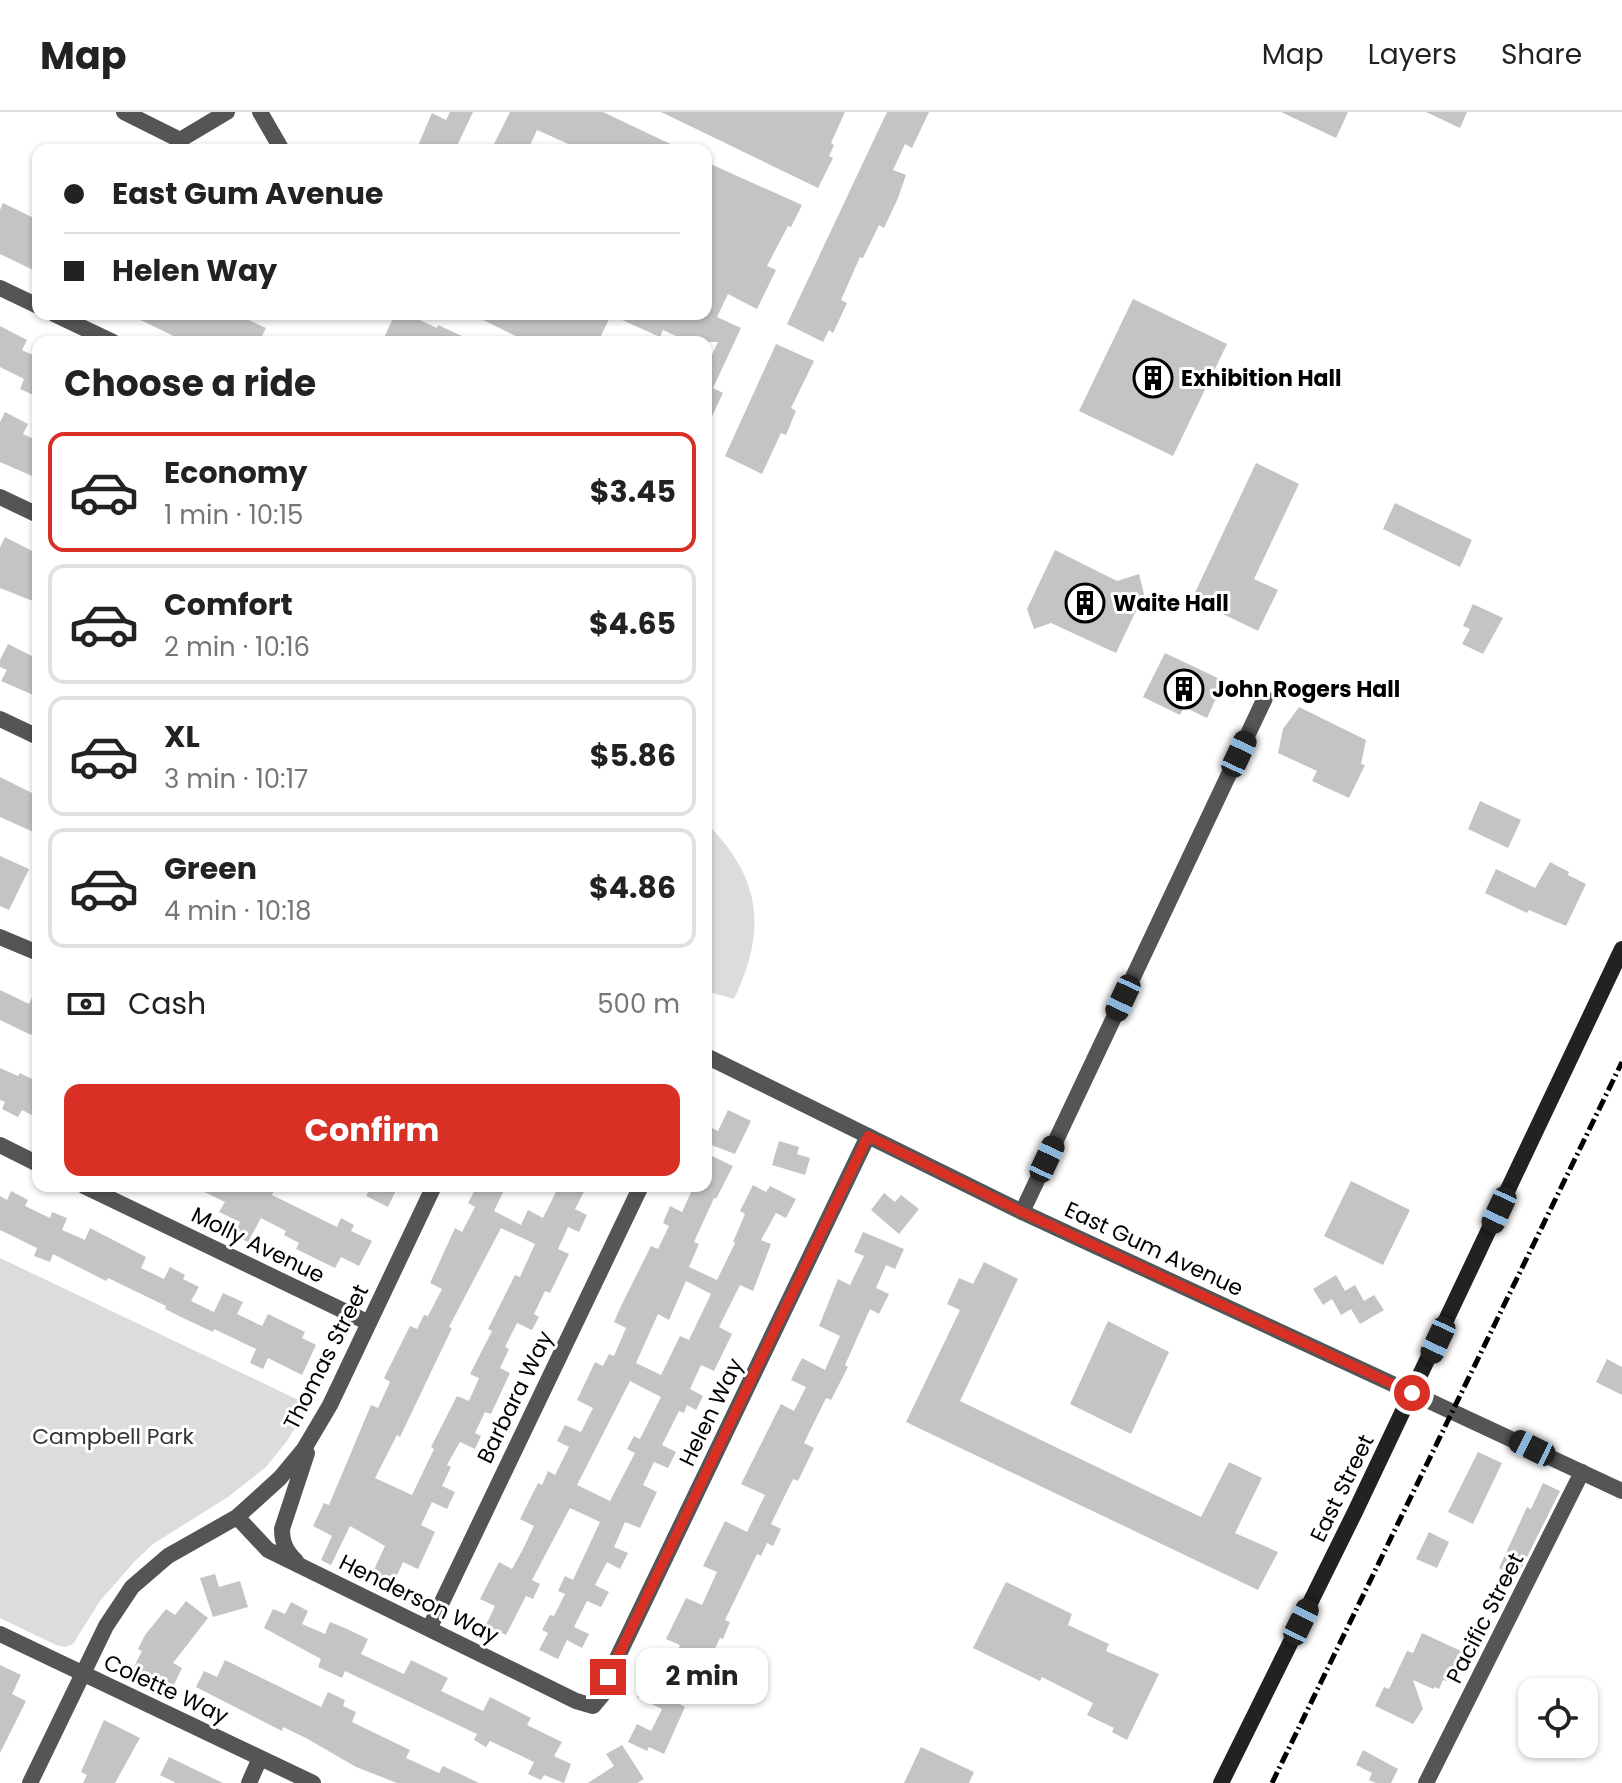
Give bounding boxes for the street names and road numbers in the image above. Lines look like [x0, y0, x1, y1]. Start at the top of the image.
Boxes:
street label: East Gum Avenue [1060, 1194, 1248, 1304]
street label: Molly Avenue [186, 1199, 330, 1291]
street label: Thomas Street [276, 1279, 376, 1435]
street label: Barbara Way [470, 1325, 561, 1469]
street label: Helen Way [672, 1352, 751, 1471]
street label: East Street [1303, 1429, 1381, 1547]
street label: Henderson Way [334, 1547, 504, 1651]
street label: Pacific Street [1439, 1547, 1531, 1689]
street label: Colette Way [99, 1647, 234, 1732]

